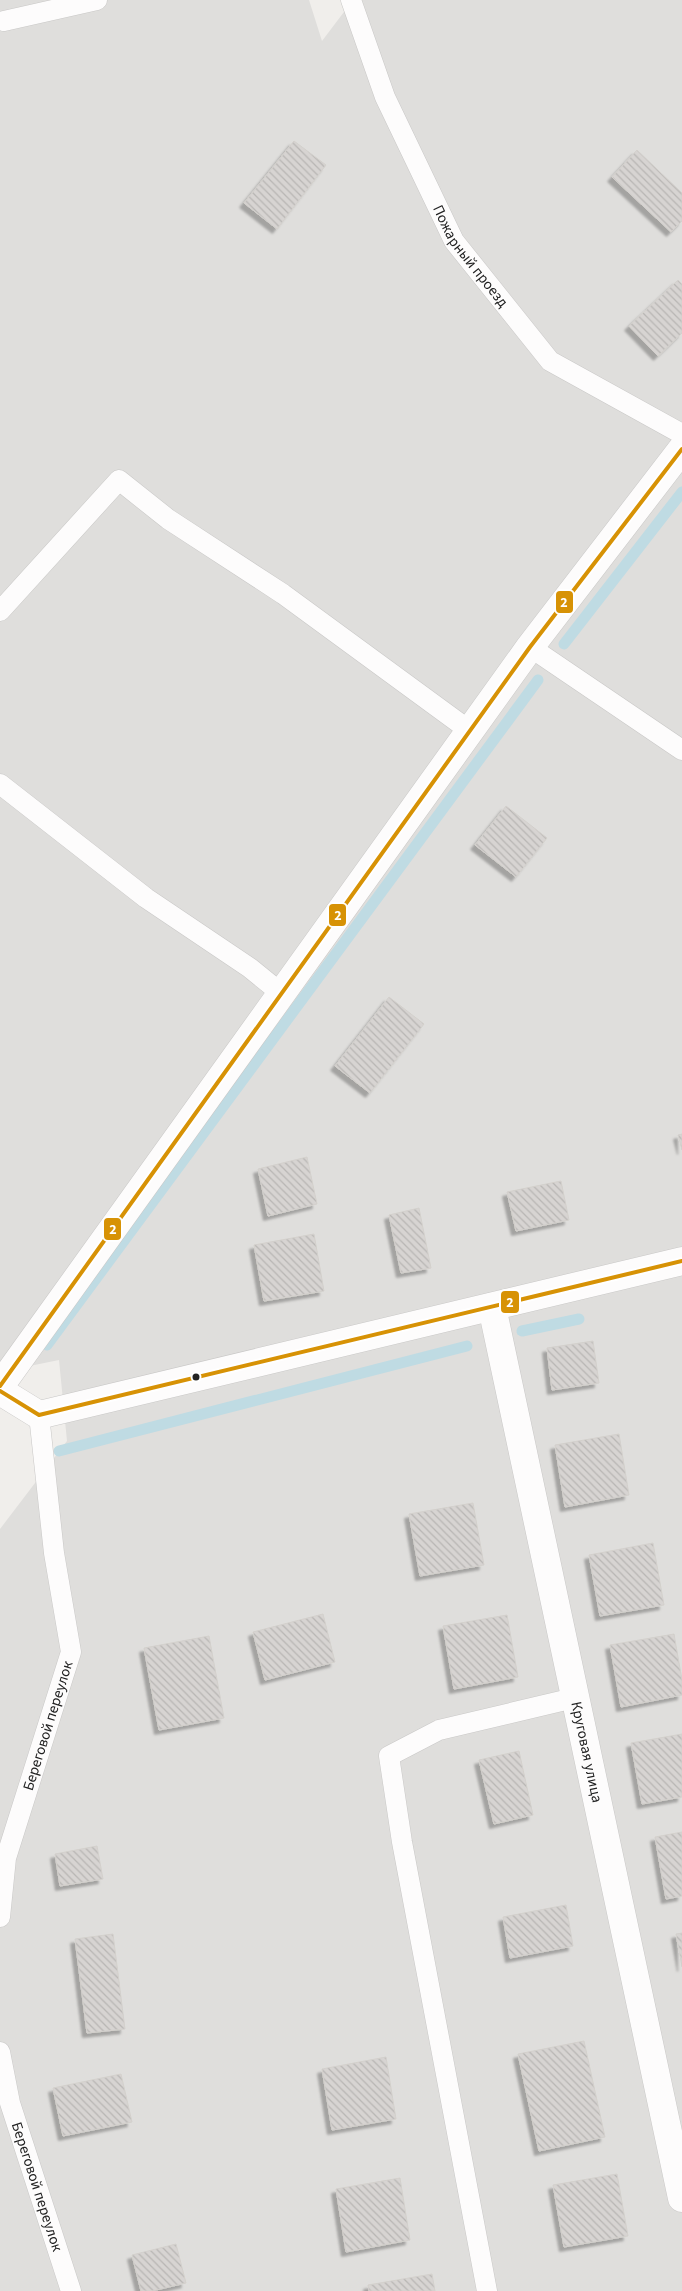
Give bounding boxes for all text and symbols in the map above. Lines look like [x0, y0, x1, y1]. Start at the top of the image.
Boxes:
street label: Пожарный проезд [428, 201, 513, 312]
line badge: 2 [555, 590, 574, 614]
text: 2 [560, 593, 568, 613]
line badge: 2 [328, 903, 347, 927]
text: 2 [334, 906, 342, 926]
line badge: 2 [103, 1217, 122, 1241]
text: 2 [109, 1220, 117, 1240]
line badge: 2 [500, 1290, 520, 1314]
text: 2 [506, 1293, 514, 1313]
unlabelled marker [191, 1372, 201, 1382]
street label: Береговой переулок [17, 1658, 78, 1793]
street label: Круговая улица [566, 1699, 608, 1805]
street label: Береговой переулок [6, 2119, 68, 2255]

